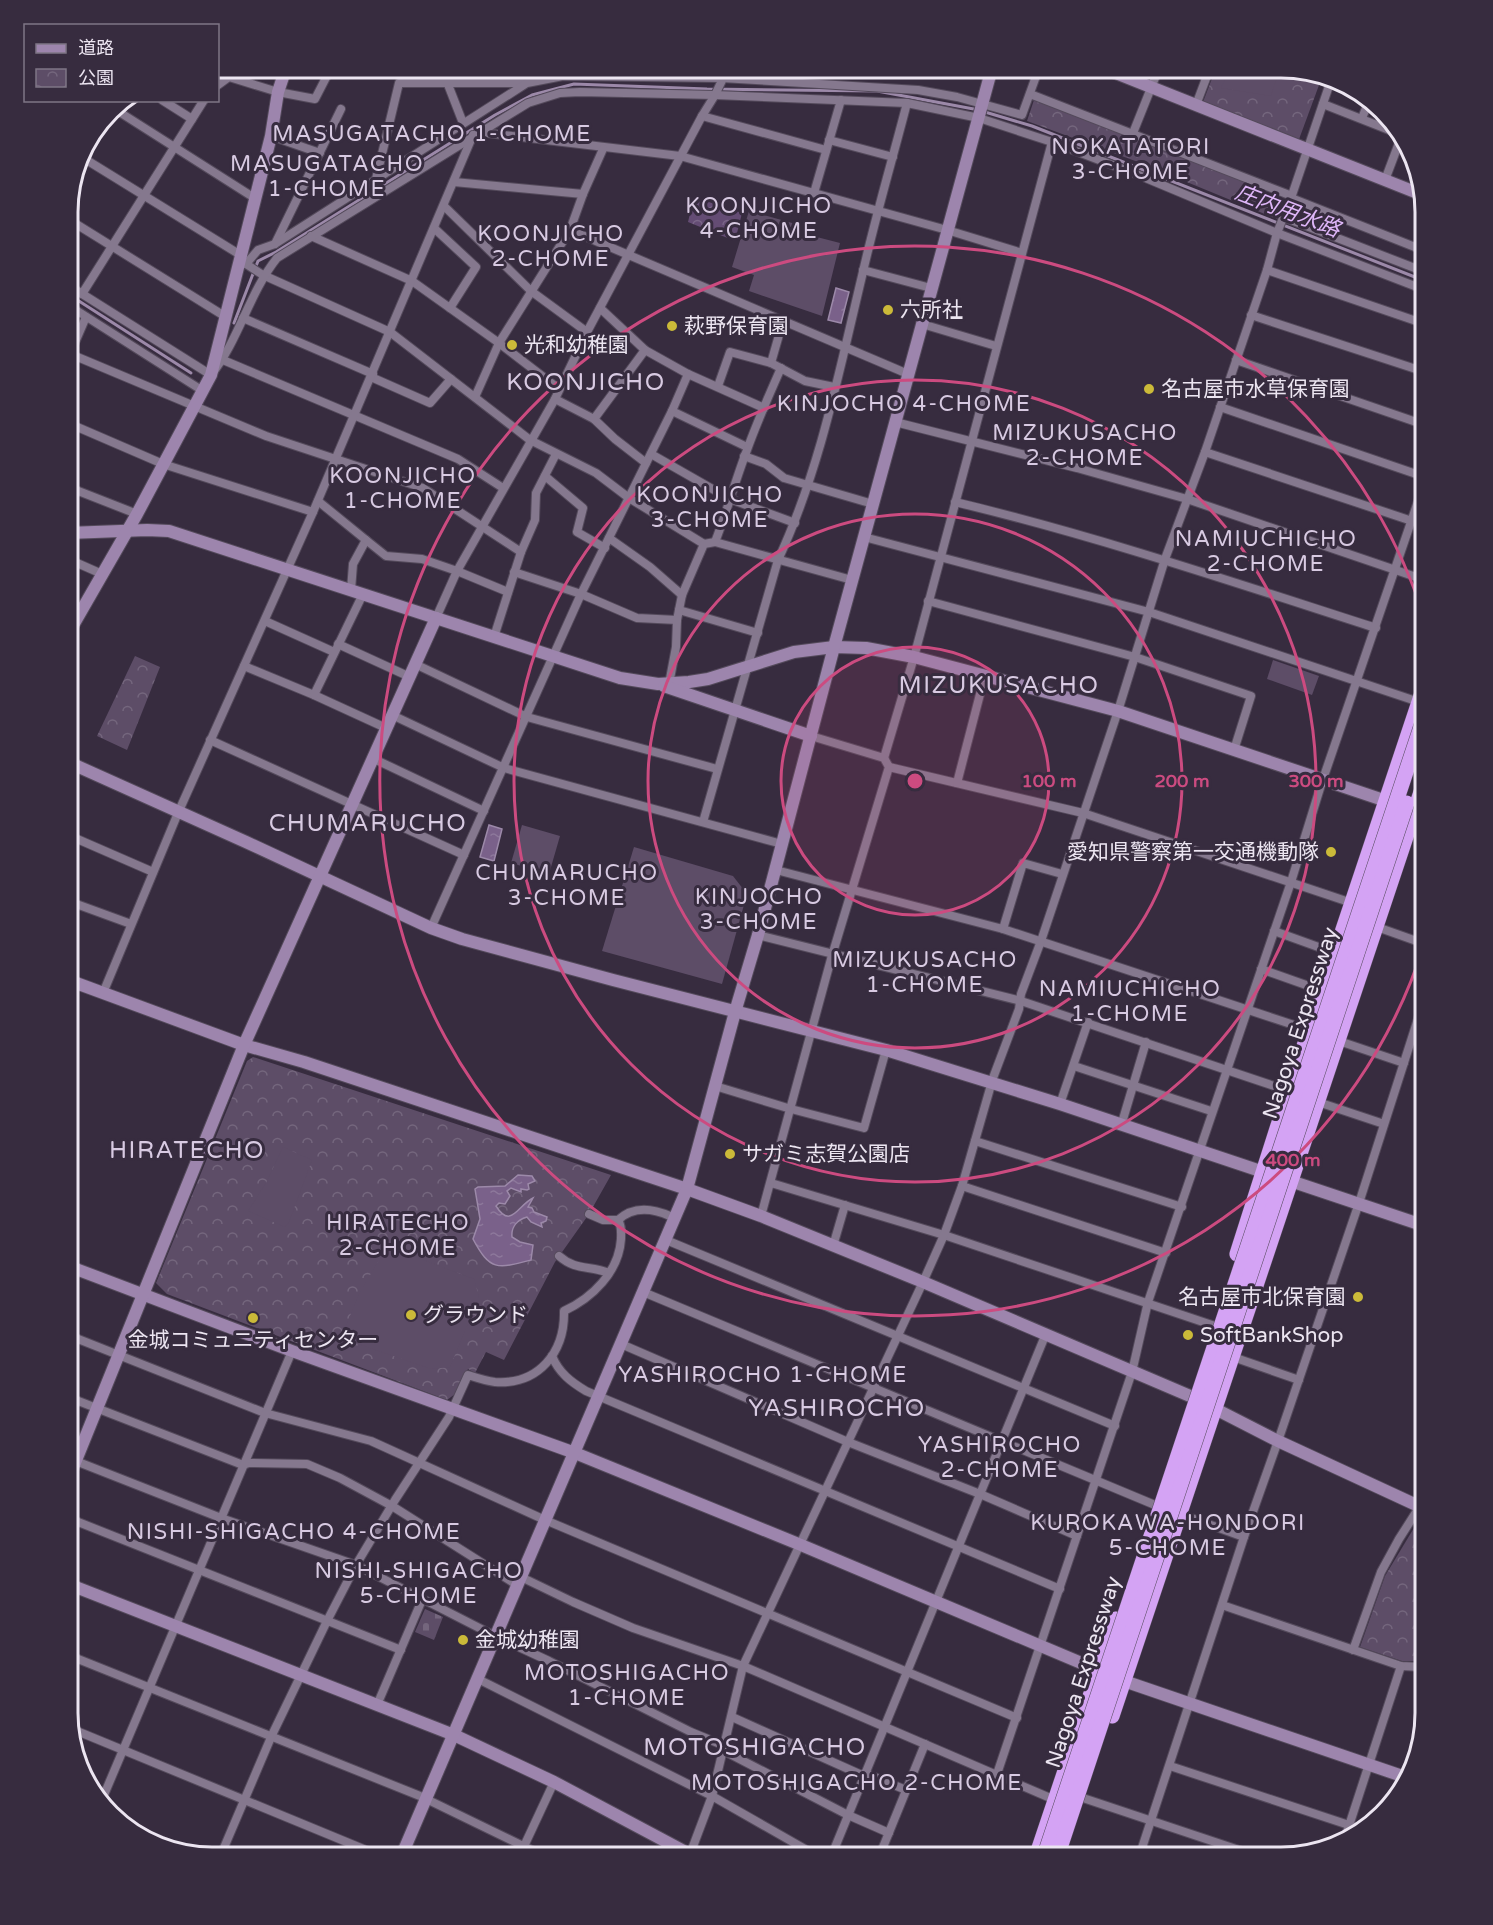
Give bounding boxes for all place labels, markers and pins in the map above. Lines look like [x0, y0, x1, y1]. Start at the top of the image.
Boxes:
place label: 六所社 [900, 298, 963, 323]
marker: 六所社 [881, 303, 895, 317]
place label: 萩野保育園 [684, 314, 789, 339]
marker: 萩野保育園 [665, 319, 679, 333]
place label: 光和幼稚園 [524, 333, 629, 358]
marker: 光和幼稚園 [505, 338, 519, 352]
place label: 名古屋市水草保育園 [1161, 377, 1350, 402]
marker: 名古屋市水草保育園 [1142, 382, 1156, 396]
centre of rings [905, 771, 925, 791]
place label: 愛知県警察第一交通機動隊 [1067, 840, 1319, 865]
marker: 愛知県警察第一交通機動隊 [1324, 845, 1338, 859]
place label: サガミ志賀公園店 [742, 1142, 910, 1167]
marker: サガミ志賀公園店 [723, 1147, 737, 1161]
place label: 名古屋市北保育園 [1178, 1285, 1346, 1310]
marker: 名古屋市北保育園 [1351, 1290, 1365, 1304]
place label: グラウンド [423, 1303, 528, 1328]
marker: グラウンド [404, 1308, 418, 1322]
marker: 金城コミュニティセンター [246, 1311, 260, 1325]
place label: SoftBankShop [1200, 1323, 1344, 1348]
place label: 金城コミュニティセンター [128, 1328, 378, 1353]
marker: SoftBankShop [1181, 1328, 1195, 1342]
place label: 金城幼稚園 [475, 1628, 580, 1653]
marker: 金城幼稚園 [456, 1633, 470, 1647]

